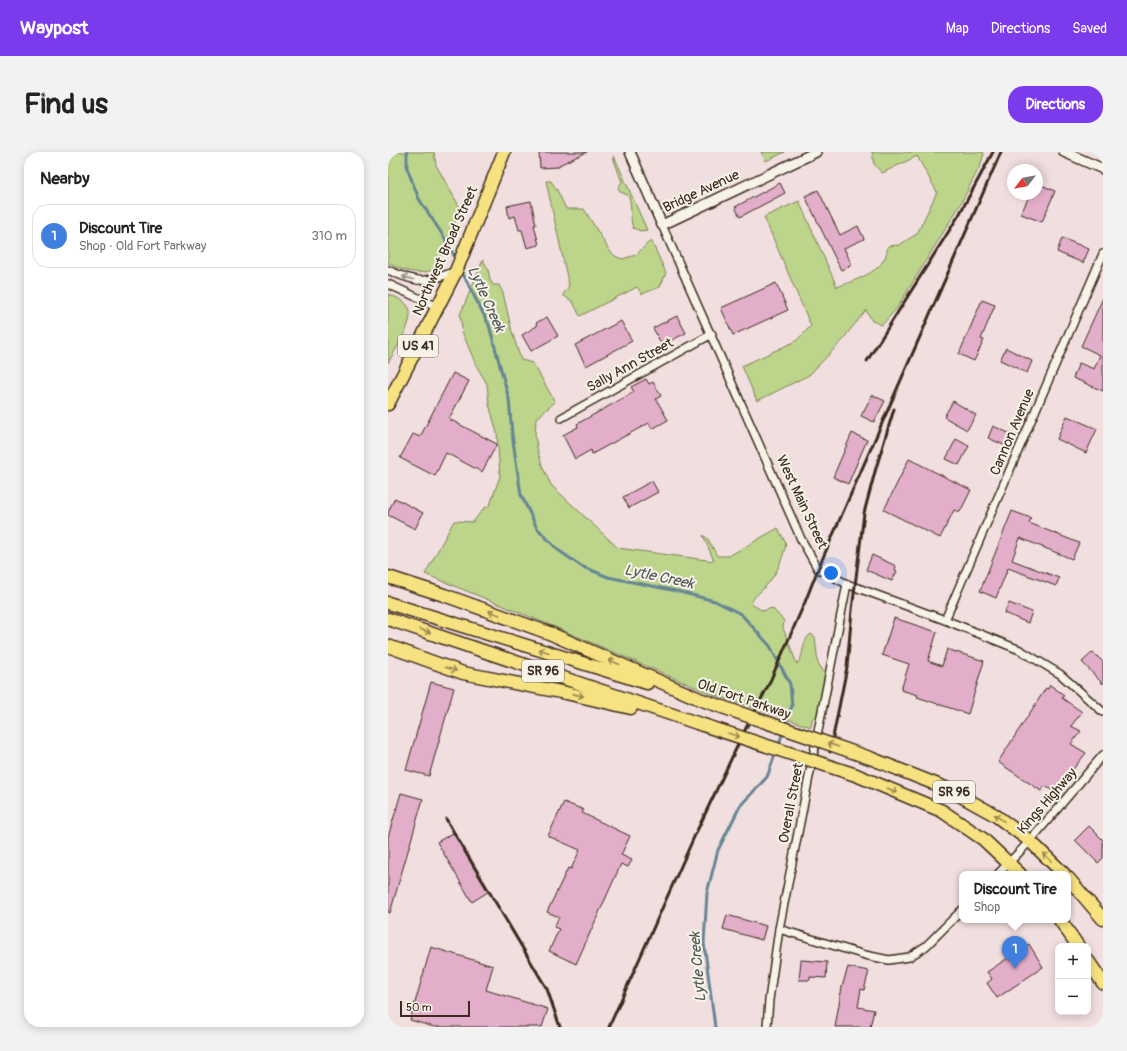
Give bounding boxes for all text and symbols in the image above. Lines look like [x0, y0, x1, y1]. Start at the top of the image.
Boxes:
text: Waypost [20, 16, 89, 40]
text: Map [946, 20, 969, 37]
text: Directions [991, 20, 1050, 37]
text: Saved [1072, 20, 1107, 37]
button: Directions [1008, 86, 1103, 123]
text: Find us [24, 87, 108, 122]
north arrow [1007, 164, 1043, 200]
street label: Bridge Avenue [660, 166, 742, 216]
text: Nearby [40, 168, 89, 189]
street label: Northwest Broad Street [409, 183, 481, 318]
text: Discount Tire [79, 219, 162, 238]
text: 1 [51, 228, 57, 244]
text: 310 m [311, 228, 347, 244]
text: Shop · Old Fort Parkway [79, 238, 206, 254]
water label: Lytle Creek [463, 263, 510, 337]
one-way arrow [402, 274, 415, 281]
street label: Sally Ann Street [584, 334, 677, 396]
road number: US 41 [398, 335, 438, 357]
street label: Cannon Avenue [986, 386, 1038, 478]
street label: West Main Street [773, 452, 831, 552]
water label: Lytle Creek [623, 560, 697, 594]
your location [821, 563, 841, 583]
one-way arrow [488, 608, 500, 616]
one-way arrow [418, 628, 431, 635]
one-way arrow [537, 647, 550, 654]
one-way arrow [609, 657, 621, 665]
road number: SR 96 [522, 660, 564, 682]
one-way arrow [445, 666, 457, 674]
street label: Old Fort Parkway [695, 675, 793, 723]
one-way arrow [571, 692, 584, 700]
one-way arrow [728, 732, 741, 739]
one-way arrow [826, 741, 839, 748]
street label: Overall Street [775, 761, 807, 845]
street label: Kings Highway [1014, 764, 1080, 838]
road number: SR 96 [933, 781, 975, 803]
one-way arrow [886, 786, 898, 794]
one-way arrow [993, 814, 1004, 822]
one-way arrow [1042, 853, 1052, 862]
popup [959, 871, 1071, 923]
text: Discount Tire [973, 880, 1057, 899]
text: Shop [973, 899, 1000, 915]
water label: Lytle Creek [685, 929, 711, 1003]
pin: 1 [1002, 936, 1028, 969]
map controls [1055, 943, 1091, 1015]
button: + [1055, 943, 1091, 979]
button: − [1055, 979, 1091, 1015]
scale bar [400, 999, 470, 1018]
text: 50 m [406, 1001, 432, 1014]

